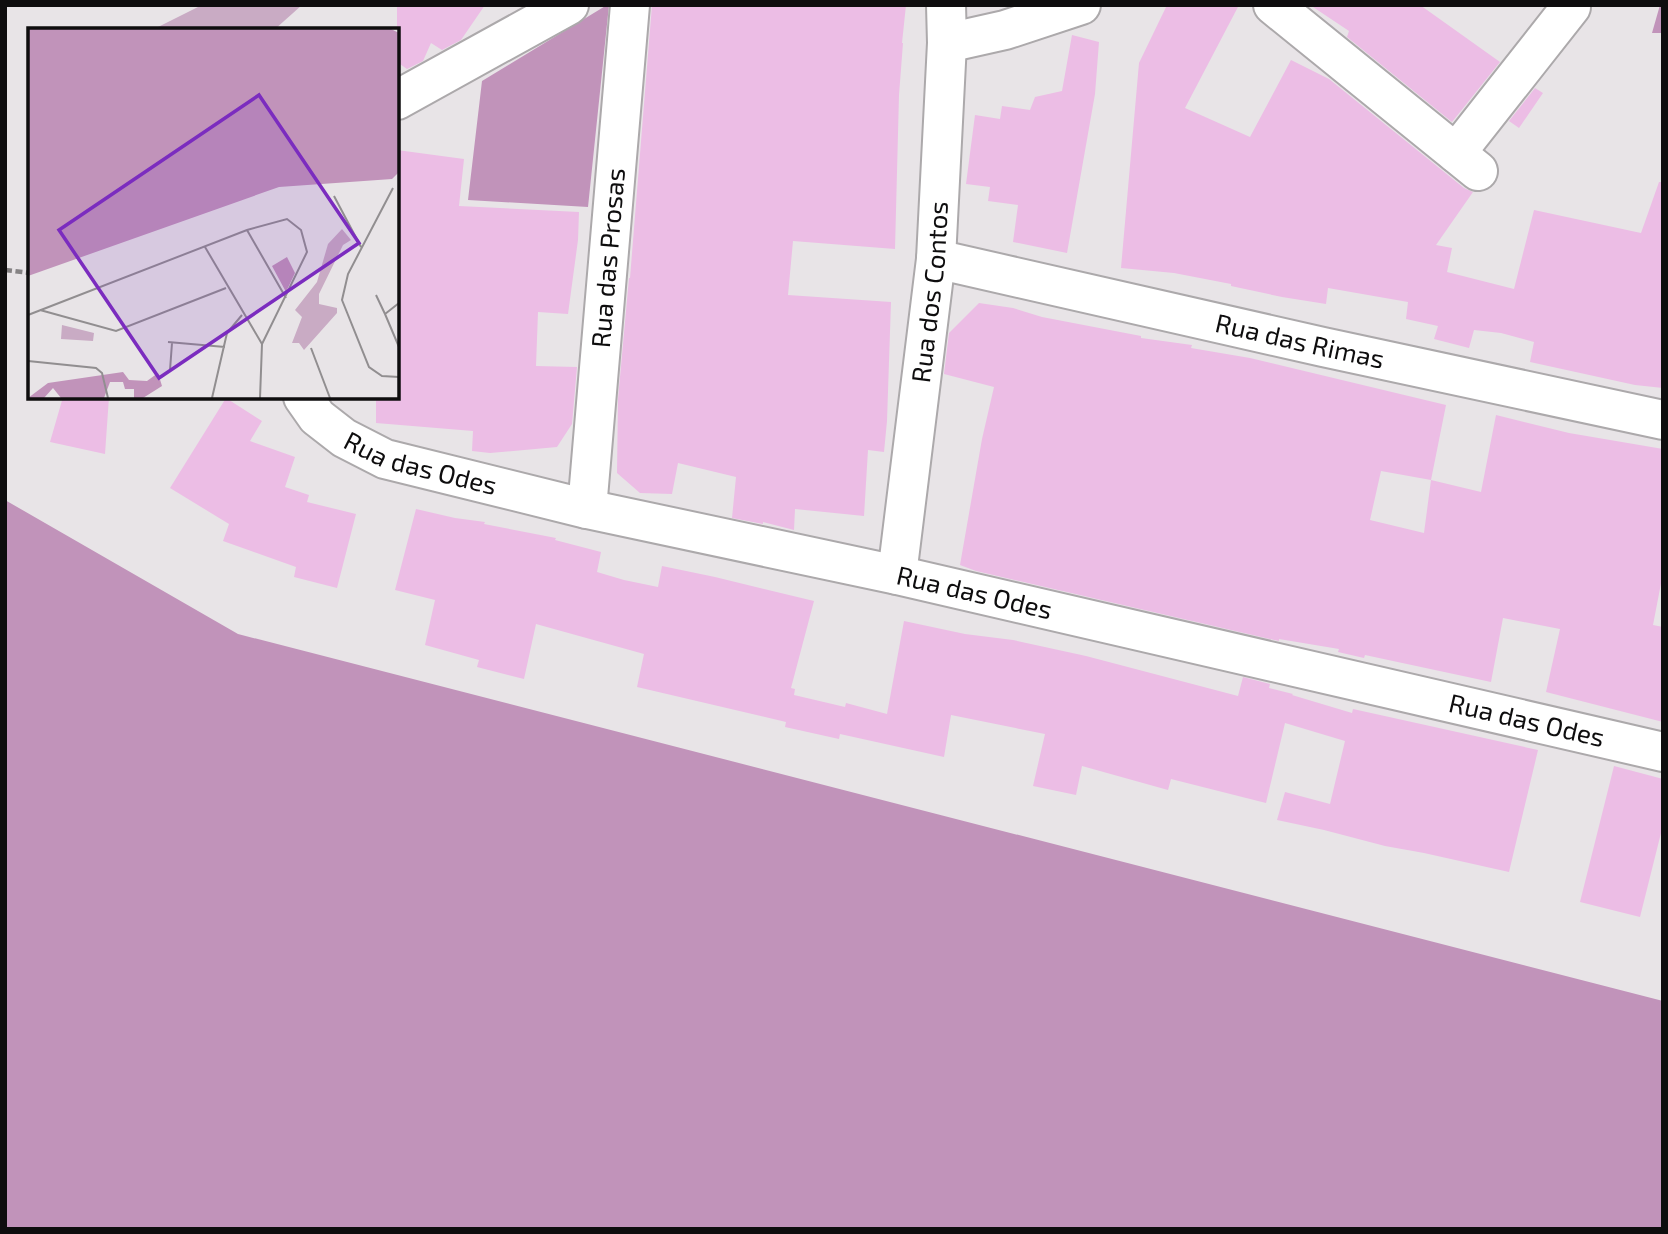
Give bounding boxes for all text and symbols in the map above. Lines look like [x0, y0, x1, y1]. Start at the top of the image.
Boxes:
inset map [28, 28, 399, 399]
street label: Rua das Prosas [584, 167, 630, 349]
street label: Rua dos Contos [904, 200, 953, 384]
street label: Rua das Rimas [1213, 306, 1387, 374]
street label: Rua das Odes [339, 424, 500, 500]
street label: Rua das Odes [894, 558, 1055, 624]
street label: Rua das Odes [1446, 686, 1608, 752]

